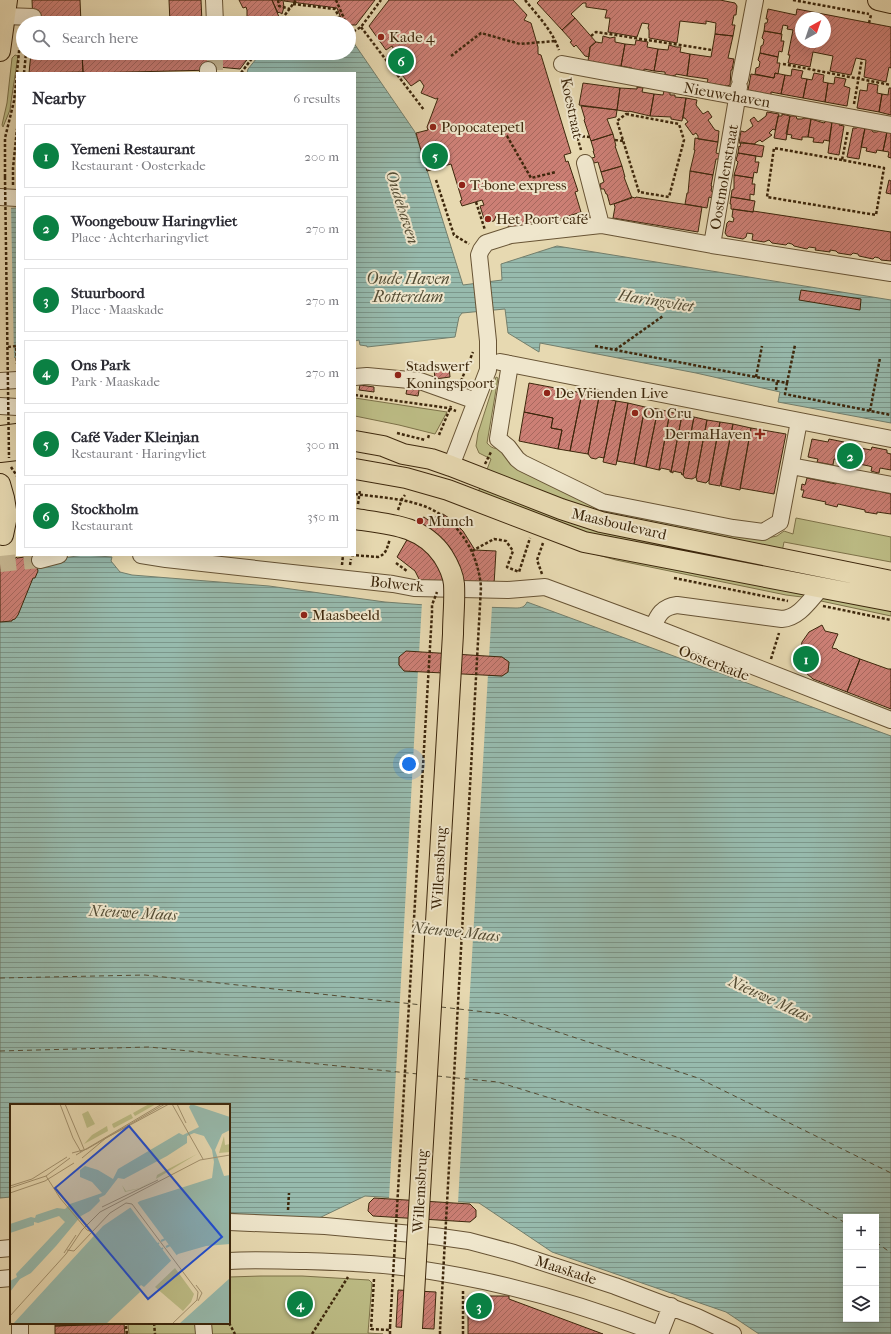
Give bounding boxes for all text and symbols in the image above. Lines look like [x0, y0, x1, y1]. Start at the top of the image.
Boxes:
north arrow [795, 12, 831, 48]
search box [16, 16, 356, 60]
icon: search [30, 27, 52, 49]
place label: Kade 4 [389, 28, 436, 46]
text: Search here [62, 29, 138, 47]
marker: Kade 4 [376, 32, 386, 42]
pin: 6 [388, 46, 414, 76]
street label: Koestraat [557, 76, 587, 141]
street label: Nieuwehaven [682, 78, 772, 112]
text: Nearby [32, 88, 86, 108]
text: 6 results [293, 91, 340, 106]
place label: Popocatepetl [441, 118, 524, 136]
marker: Popocatepetl [428, 122, 438, 132]
street label: Oostmolenstraat [706, 122, 742, 231]
text: Yemeni Restaurant [71, 140, 195, 158]
pin: 5 [422, 141, 448, 171]
text: 1 [44, 149, 48, 164]
text: 200 m [304, 149, 339, 164]
text: Restaurant · Oosterkade [71, 158, 206, 173]
water label: Oudehaven [382, 168, 423, 246]
place label: T-bone express [470, 176, 567, 194]
marker: T-bone express [457, 180, 467, 190]
place label: Het Poort café [496, 210, 589, 228]
text: Woongebouw Haringvliet [71, 212, 237, 230]
marker: Het Poort café [483, 214, 493, 224]
text: 2 [43, 221, 49, 236]
text: 270 m [305, 221, 339, 236]
text: Place · Achterharingvliet [71, 230, 209, 245]
water label: Oude Haven Rotterdam [366, 269, 450, 306]
text: Stuurboord [71, 284, 145, 302]
water label: Haringvliet [616, 285, 696, 316]
text: 3 [43, 293, 49, 308]
text: 270 m [305, 293, 339, 308]
text: Place · Maaskade [71, 302, 164, 317]
text: Ons Park [71, 356, 130, 374]
place label: Stadswerf Koningspoort [406, 357, 495, 392]
text: 4 [42, 365, 50, 380]
text: 270 m [305, 365, 339, 380]
marker: Stadswerf Koningspoort [393, 370, 403, 380]
text: Park · Maaskade [71, 374, 160, 389]
place label: De Vrienden Live [555, 384, 669, 402]
marker: De Vrienden Live [542, 388, 552, 398]
place label: On Cru [643, 404, 692, 422]
marker: On Cru [630, 408, 640, 418]
place label: DermaHaven [664, 425, 751, 443]
text: Café Vader Kleinjan [71, 428, 199, 446]
marker: DermaHaven [754, 428, 766, 440]
text: 5 [43, 437, 49, 452]
text: 300 m [306, 437, 339, 452]
pin: 2 [837, 441, 863, 471]
text: Restaurant · Haringvliet [71, 446, 206, 461]
text: Stockholm [71, 500, 138, 518]
street label: Maasboulevard [570, 504, 669, 544]
text: 6 [42, 509, 50, 524]
text: 350 m [307, 509, 339, 524]
place label: Munch [428, 512, 474, 530]
marker: Munch [415, 516, 425, 526]
text: Restaurant [71, 518, 133, 533]
street label: Bolwerk [369, 572, 425, 596]
place label: Maasbeeld [312, 606, 381, 624]
marker: Maasbeeld [299, 610, 309, 620]
street label: Oosterkade [676, 641, 752, 685]
pin: 1 [793, 644, 819, 674]
your location [399, 754, 419, 774]
street label: Willemsbrug [428, 825, 450, 911]
water label: Nieuwe Maas [87, 901, 179, 924]
water label: Nieuwe Maas [410, 917, 502, 946]
water label: Nieuwe Maas [725, 971, 815, 1026]
inset map [10, 1104, 230, 1324]
street label: Willemsbrug [409, 1148, 431, 1234]
map controls [843, 1214, 879, 1322]
button: + [843, 1214, 879, 1250]
button: − [843, 1250, 879, 1286]
street label: Maaskade [533, 1252, 599, 1289]
button: layers [843, 1286, 879, 1322]
pin: 4 [287, 1289, 313, 1319]
pin: 3 [466, 1291, 492, 1321]

